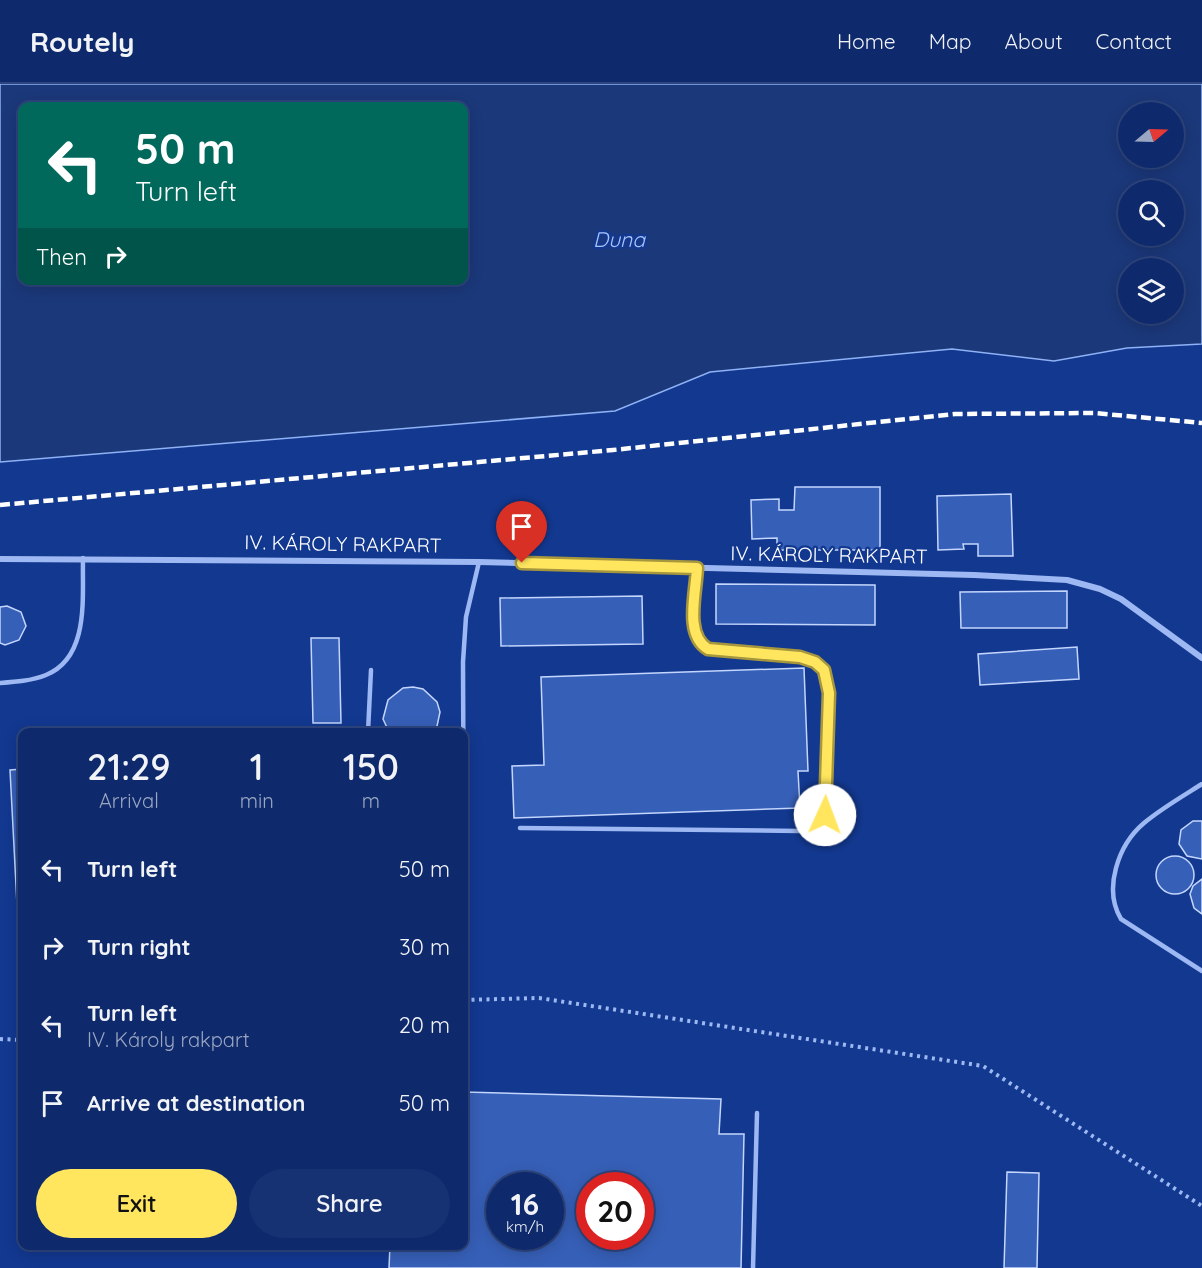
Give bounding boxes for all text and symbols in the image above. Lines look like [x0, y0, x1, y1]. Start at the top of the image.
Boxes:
text: Routely [30, 24, 134, 59]
text: Home [837, 28, 896, 54]
text: Map [929, 28, 972, 54]
text: About [1005, 28, 1063, 54]
text: Contact [1096, 28, 1172, 54]
north arrow [1118, 102, 1184, 168]
map controls [1118, 102, 1184, 324]
text: 50 m [135, 122, 235, 175]
icon: left [36, 126, 114, 204]
text: Turn left [135, 174, 237, 208]
button: search [1118, 180, 1184, 246]
water label: Duna [593, 226, 646, 252]
icon: right [99, 240, 132, 273]
text: Then [36, 243, 87, 271]
button: layers [1118, 258, 1184, 324]
pin [496, 501, 547, 563]
icon: arrive [505, 510, 538, 543]
street label: IV. KÁROLY RAKPART [244, 529, 442, 558]
street label: IV. KÁROLY RAKPART [730, 540, 928, 569]
text: 21:29 [87, 744, 171, 789]
text: 1 [250, 744, 264, 789]
text: 150 [343, 744, 399, 789]
position arrow [793, 783, 857, 847]
text: Arrival [99, 788, 159, 813]
text: min [240, 788, 274, 813]
text: m [362, 788, 380, 813]
icon: left [36, 853, 69, 886]
text: Turn left [87, 855, 177, 883]
text: 50 m [399, 855, 450, 883]
icon: right [36, 931, 69, 964]
text: Turn right [87, 933, 191, 961]
text: 30 m [399, 933, 450, 961]
text: Turn left [87, 999, 177, 1027]
icon: left [36, 1009, 69, 1042]
text: 20 m [399, 1011, 450, 1039]
text: IV. Károly rakpart [87, 1027, 249, 1052]
icon: arrive [36, 1087, 69, 1120]
text: Arrive at destination [87, 1089, 305, 1117]
text: 50 m [399, 1089, 450, 1117]
button: Exit [36, 1169, 237, 1238]
button: Share [249, 1169, 450, 1238]
speed limit sign: 20 [576, 1172, 654, 1250]
text: 16 [511, 1185, 539, 1223]
text: km/h [506, 1217, 544, 1236]

